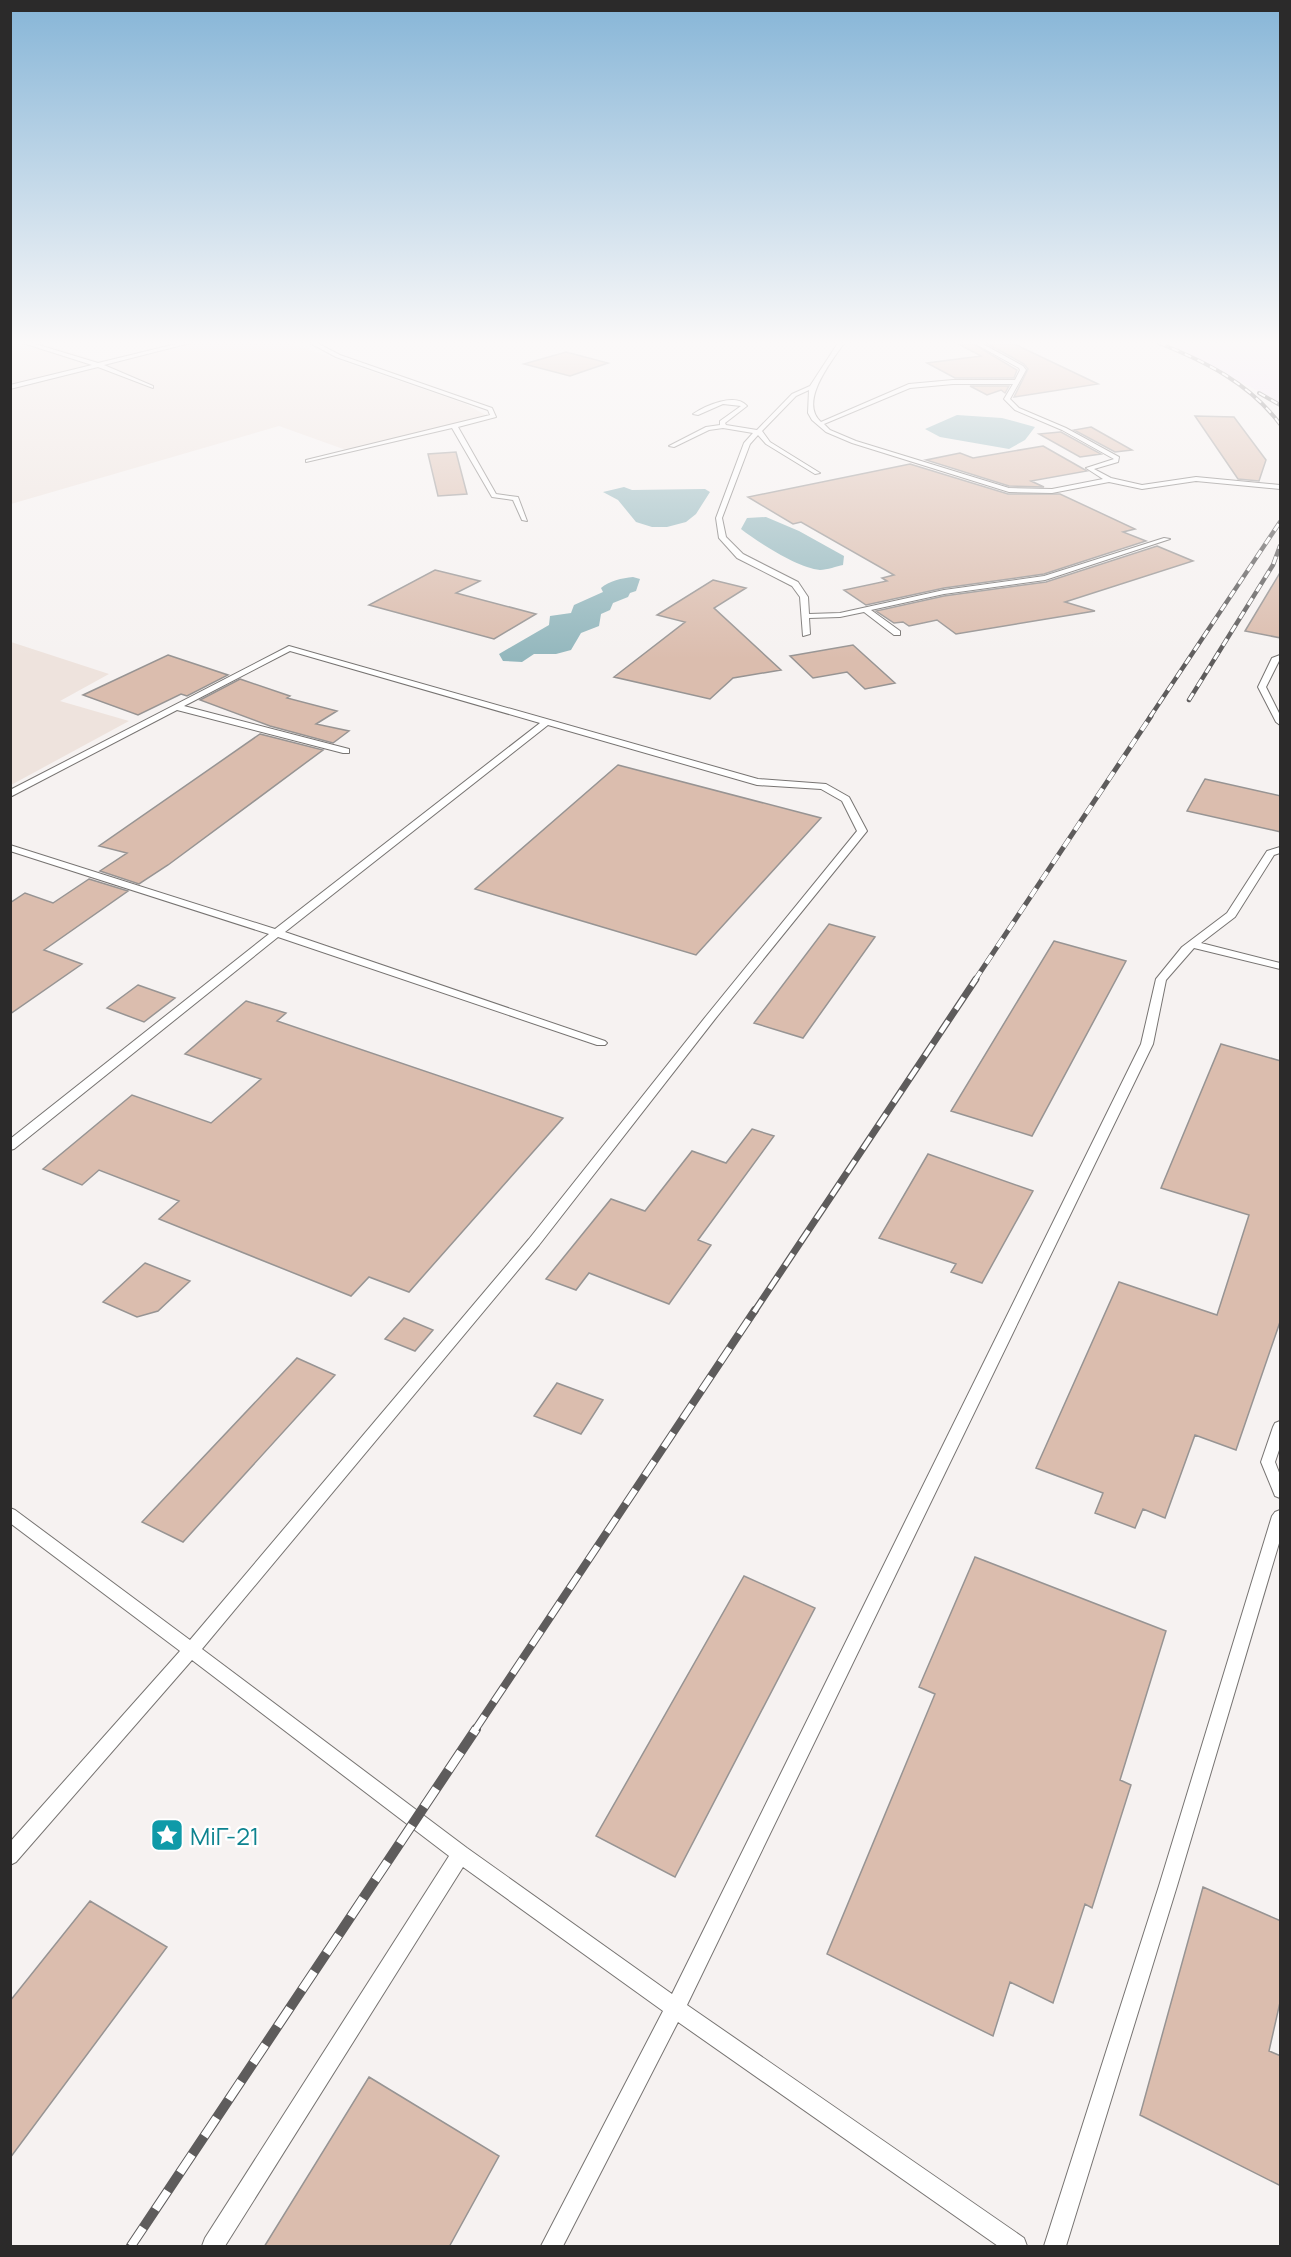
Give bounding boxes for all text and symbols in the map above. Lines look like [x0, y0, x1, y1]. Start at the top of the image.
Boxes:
place icon: МіГ-21 [149, 1817, 185, 1853]
place label: МіГ-21 [190, 1819, 259, 1852]

